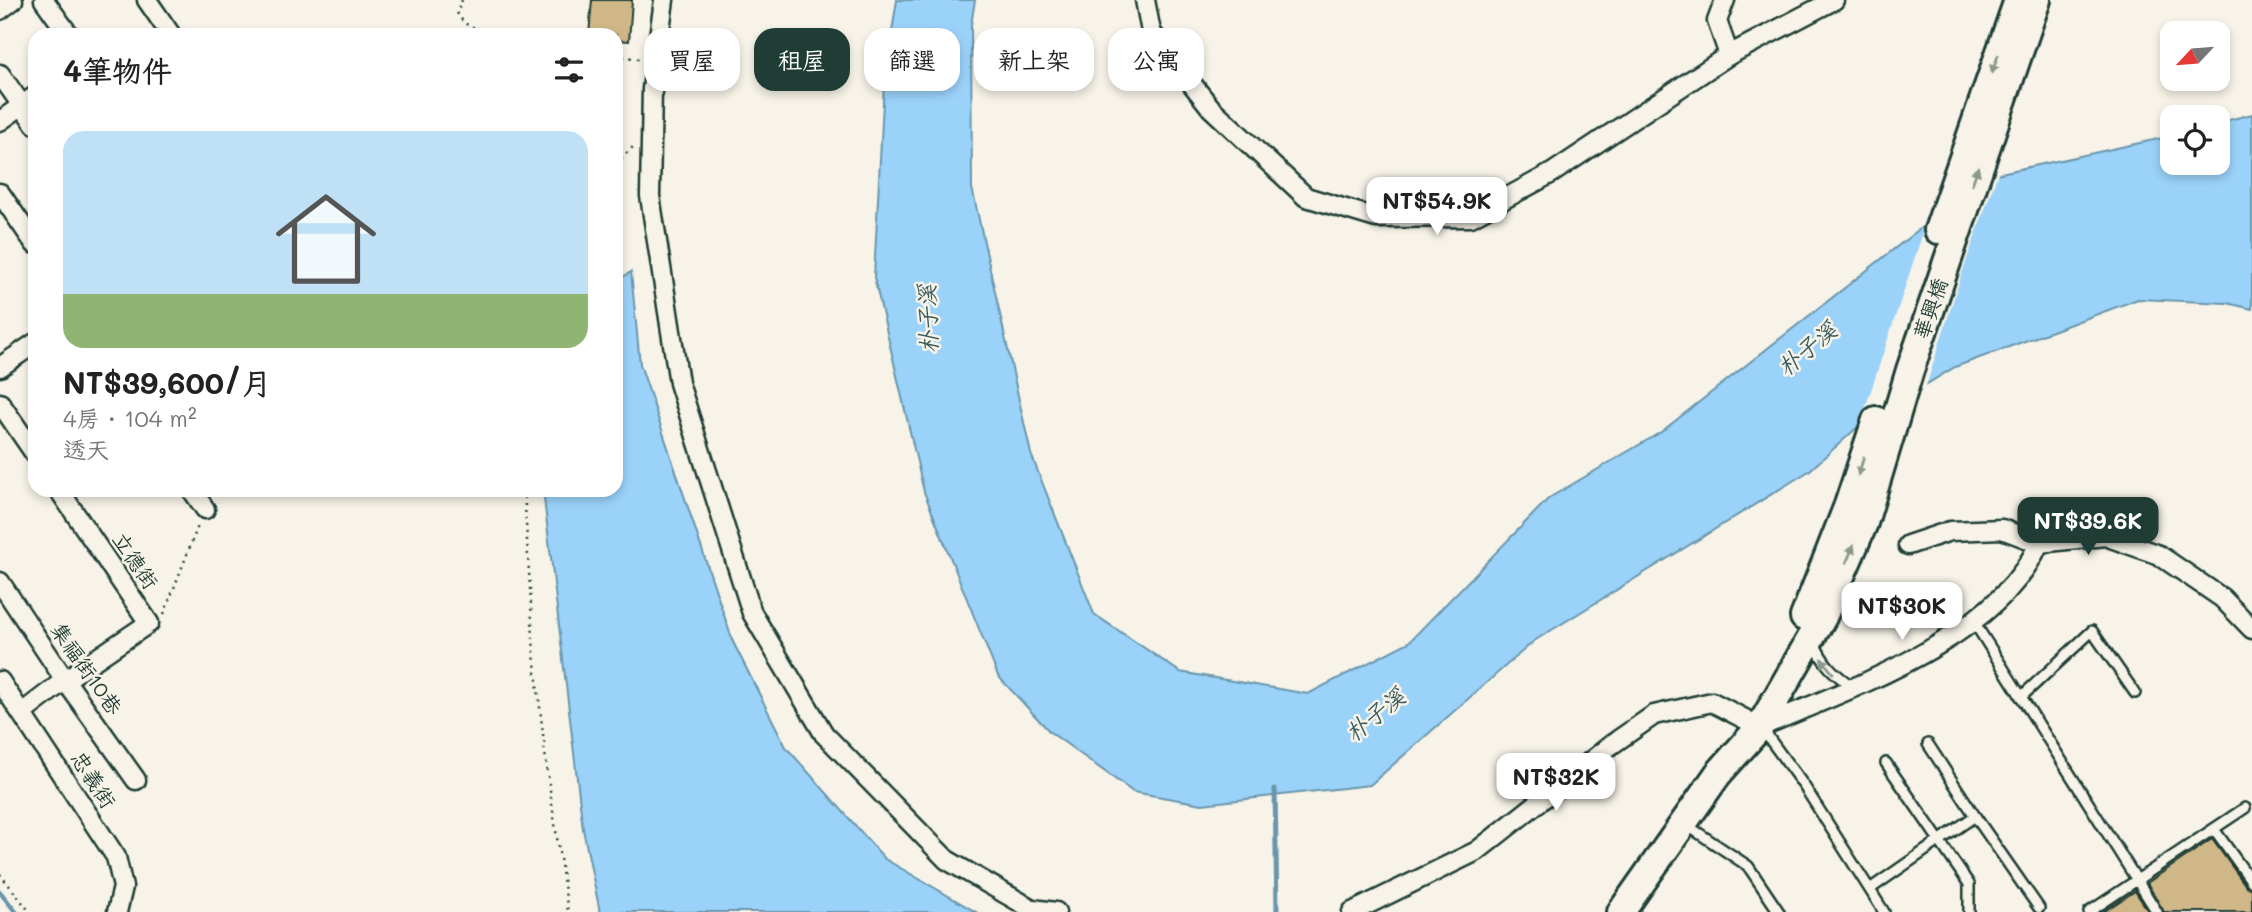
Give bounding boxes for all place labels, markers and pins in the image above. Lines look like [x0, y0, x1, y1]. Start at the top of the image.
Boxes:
pin: NT$54.9K [1365, 177, 1509, 237]
pin: NT$39.6K [2016, 498, 2160, 557]
pin: NT$30K [1845, 582, 1959, 642]
pin: NT$32K [1499, 754, 1613, 813]

